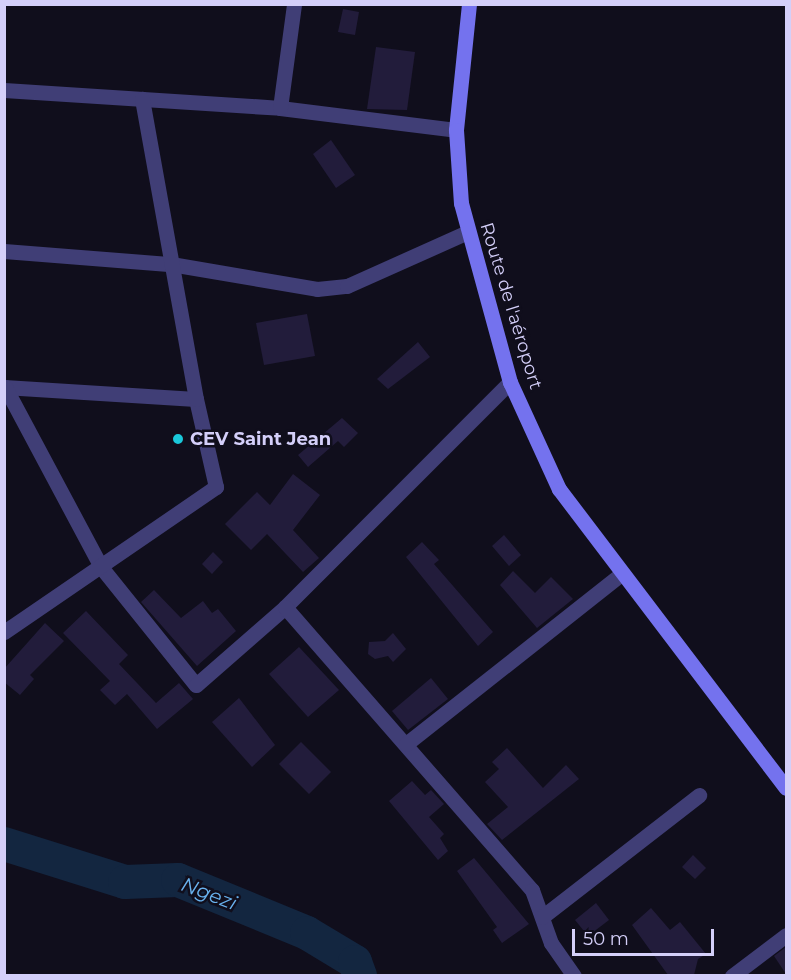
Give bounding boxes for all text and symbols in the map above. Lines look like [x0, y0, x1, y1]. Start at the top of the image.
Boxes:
street label: Route de l'aéroport [475, 220, 547, 392]
place label: CEV Saint Jean [190, 428, 331, 450]
marker: CEV Saint Jean [171, 432, 185, 446]
water label: Ngezi [178, 872, 240, 916]
scale bar [575, 917, 718, 955]
text: 50 m [583, 928, 629, 950]

